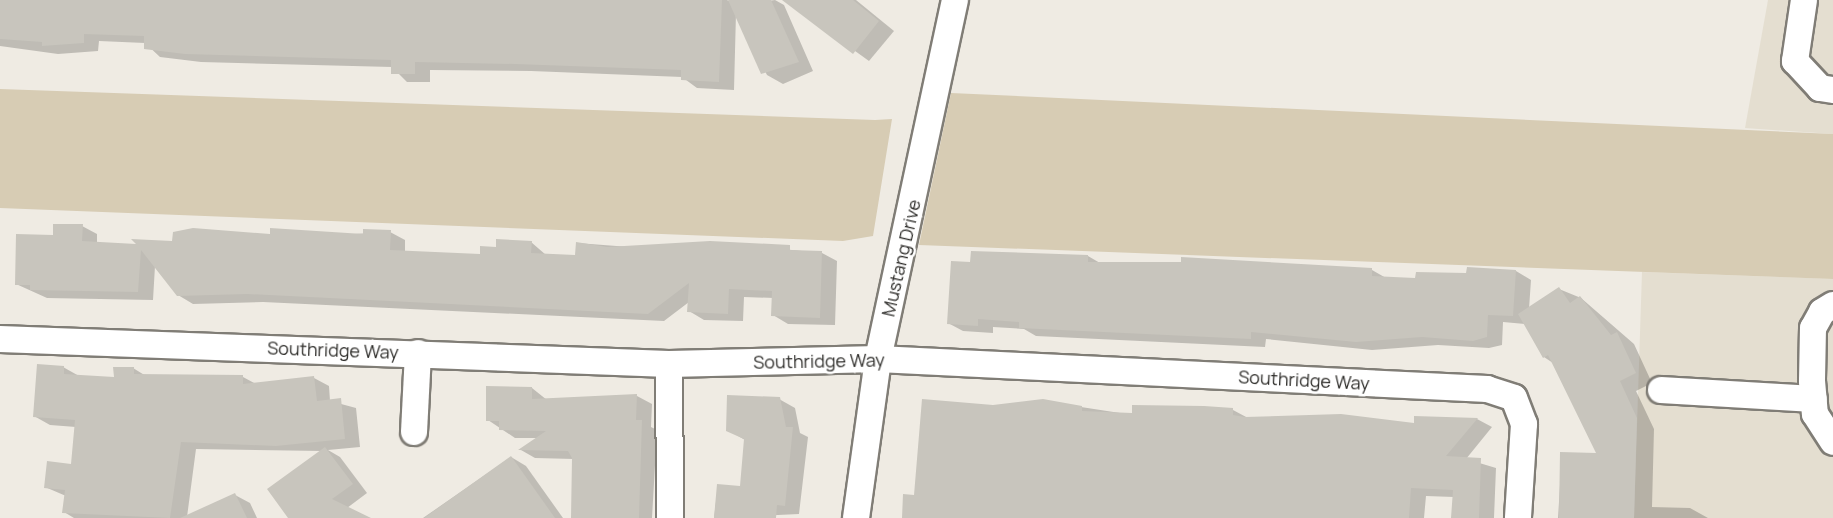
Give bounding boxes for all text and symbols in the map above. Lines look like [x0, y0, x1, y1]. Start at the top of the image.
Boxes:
street label: Mustang Drive [877, 197, 925, 319]
street label: Southridge Way [267, 337, 399, 363]
street label: Southridge Way [753, 349, 885, 373]
street label: Southridge Way [1238, 366, 1370, 394]

